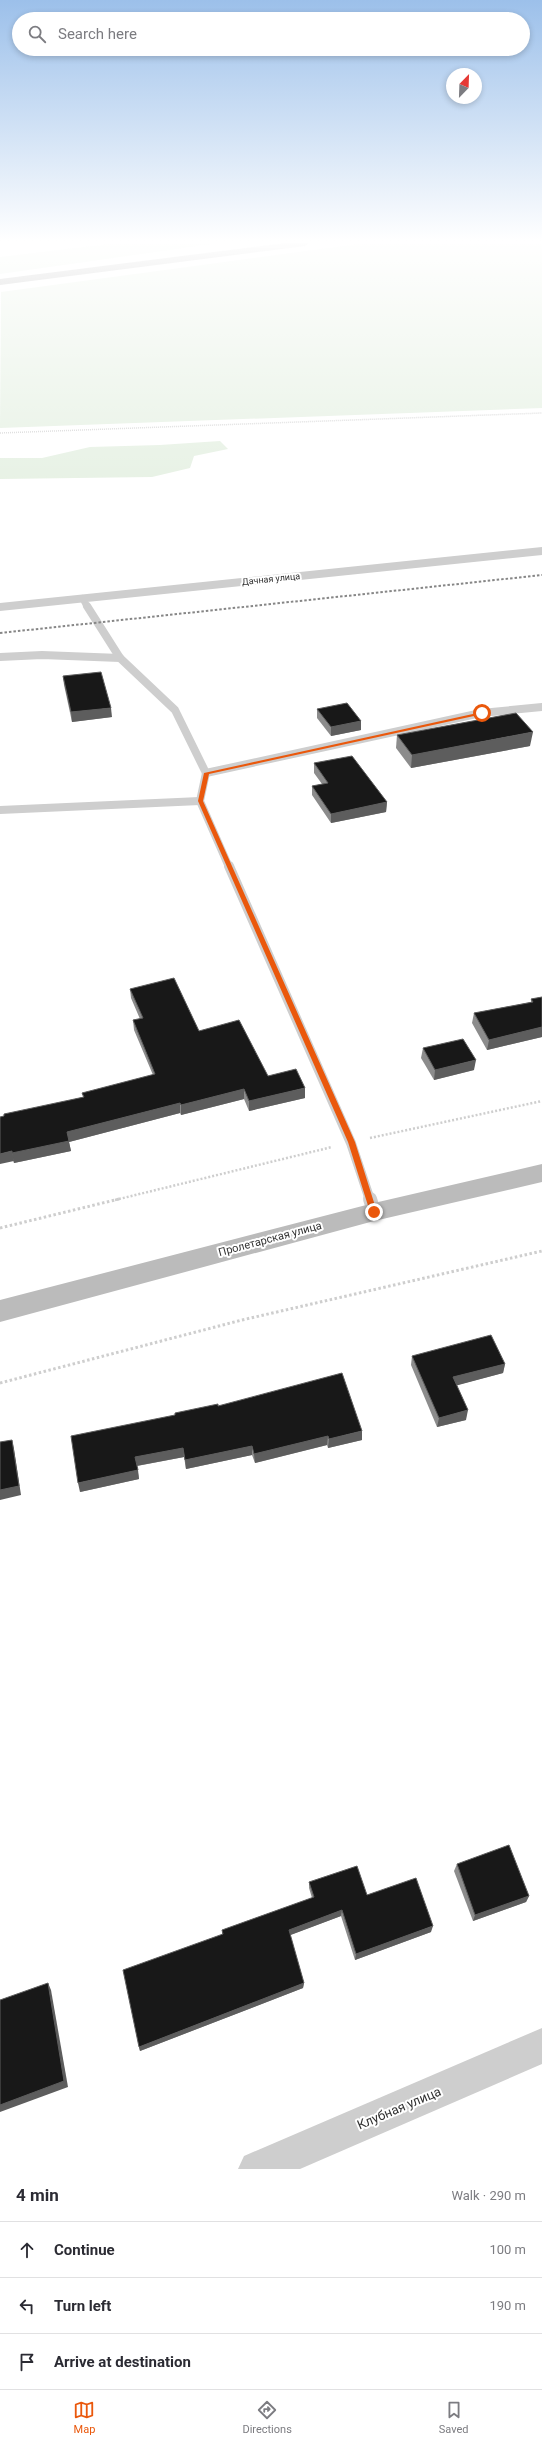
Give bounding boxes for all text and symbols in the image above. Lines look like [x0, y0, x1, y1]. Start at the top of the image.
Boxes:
search box [12, 12, 530, 56]
icon: search [26, 23, 48, 45]
text: Search here [58, 25, 137, 43]
north arrow [446, 68, 482, 104]
street label: Дачная улица [241, 571, 301, 587]
route start [473, 704, 491, 722]
route end [365, 1203, 383, 1221]
street label: Пролетарская улица [217, 1219, 323, 1259]
street label: Клубная улица [355, 2084, 443, 2132]
text: 4 min [16, 2185, 59, 2205]
text: Walk · 290 m [451, 2188, 526, 2203]
icon: ahead [16, 2239, 38, 2261]
text: Continue [54, 2241, 115, 2259]
text: 100 m [489, 2242, 526, 2257]
icon: left [16, 2295, 38, 2317]
text: Turn left [54, 2297, 111, 2315]
text: 190 m [489, 2298, 526, 2313]
icon: arrive [16, 2351, 38, 2373]
text: Arrive at destination [54, 2353, 191, 2371]
tab: Map [73, 2399, 95, 2436]
tab: Directions [242, 2399, 292, 2436]
tab: Saved [439, 2399, 469, 2436]

